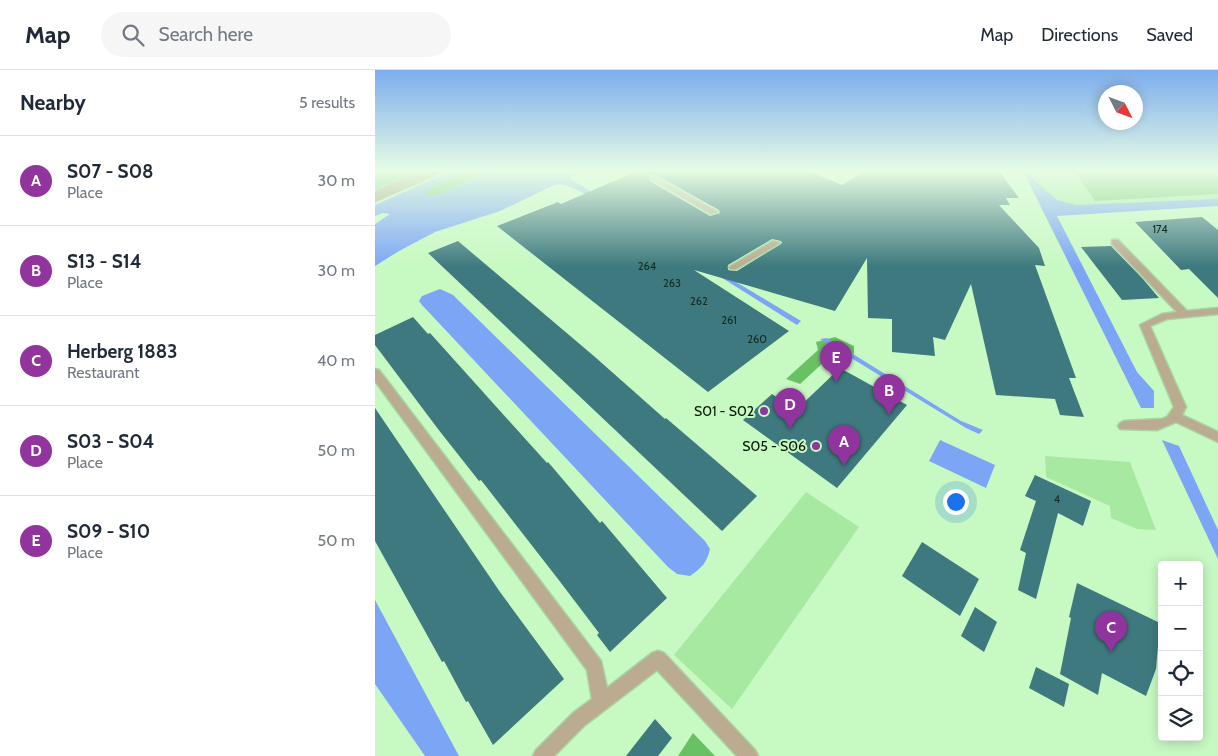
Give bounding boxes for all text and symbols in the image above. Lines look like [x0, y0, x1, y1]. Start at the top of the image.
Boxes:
search box [101, 12, 451, 57]
text: Map [25, 20, 71, 49]
icon: search [119, 21, 147, 49]
text: Search here [159, 23, 253, 46]
text: Map [980, 24, 1013, 46]
text: Directions [1041, 24, 1118, 46]
text: Saved [1146, 24, 1193, 46]
north arrow [1098, 85, 1143, 130]
text: Nearby [20, 90, 86, 115]
text: 5 results [299, 93, 355, 112]
text: S07 - S08 [67, 160, 154, 183]
text: A [31, 171, 41, 190]
text: 30 m [318, 171, 355, 190]
text: Place [67, 183, 103, 202]
house number: 174 [1152, 222, 1168, 236]
text: S13 - S14 [67, 250, 142, 273]
house number: 264 [638, 259, 657, 273]
text: B [31, 261, 41, 280]
text: 30 m [318, 261, 355, 280]
text: Place [67, 273, 103, 292]
house number: 263 [663, 276, 681, 290]
house number: 262 [690, 294, 708, 308]
house number: 261 [721, 313, 737, 327]
house number: 260 [747, 332, 767, 346]
text: Herberg 1883 [67, 340, 178, 363]
pin: E [820, 341, 852, 382]
text: C [31, 351, 41, 370]
text: 40 m [317, 351, 355, 370]
text: Restaurant [67, 363, 139, 382]
pin: B [873, 374, 905, 415]
pin: D [774, 388, 806, 429]
place label: S01 - S02 [694, 402, 754, 420]
marker: S01 - S02 [758, 405, 770, 417]
pin: A [828, 425, 860, 466]
text: S03 - S04 [67, 430, 154, 453]
place label: S05 - S06 [742, 437, 806, 455]
marker: S05 - S06 [810, 440, 822, 452]
text: D [30, 441, 42, 460]
text: 50 m [318, 441, 355, 460]
text: Place [67, 453, 103, 472]
your location [943, 489, 969, 515]
house number: 4 [1054, 492, 1061, 506]
text: S09 - S10 [67, 520, 150, 543]
text: E [31, 531, 41, 550]
text: 50 m [318, 531, 355, 550]
text: Place [67, 543, 103, 562]
map controls [1158, 561, 1203, 741]
button: + [1158, 561, 1203, 606]
button: − [1158, 606, 1203, 651]
pin: C [1095, 611, 1127, 652]
button: locate [1158, 651, 1203, 696]
button: layers [1158, 696, 1203, 741]

